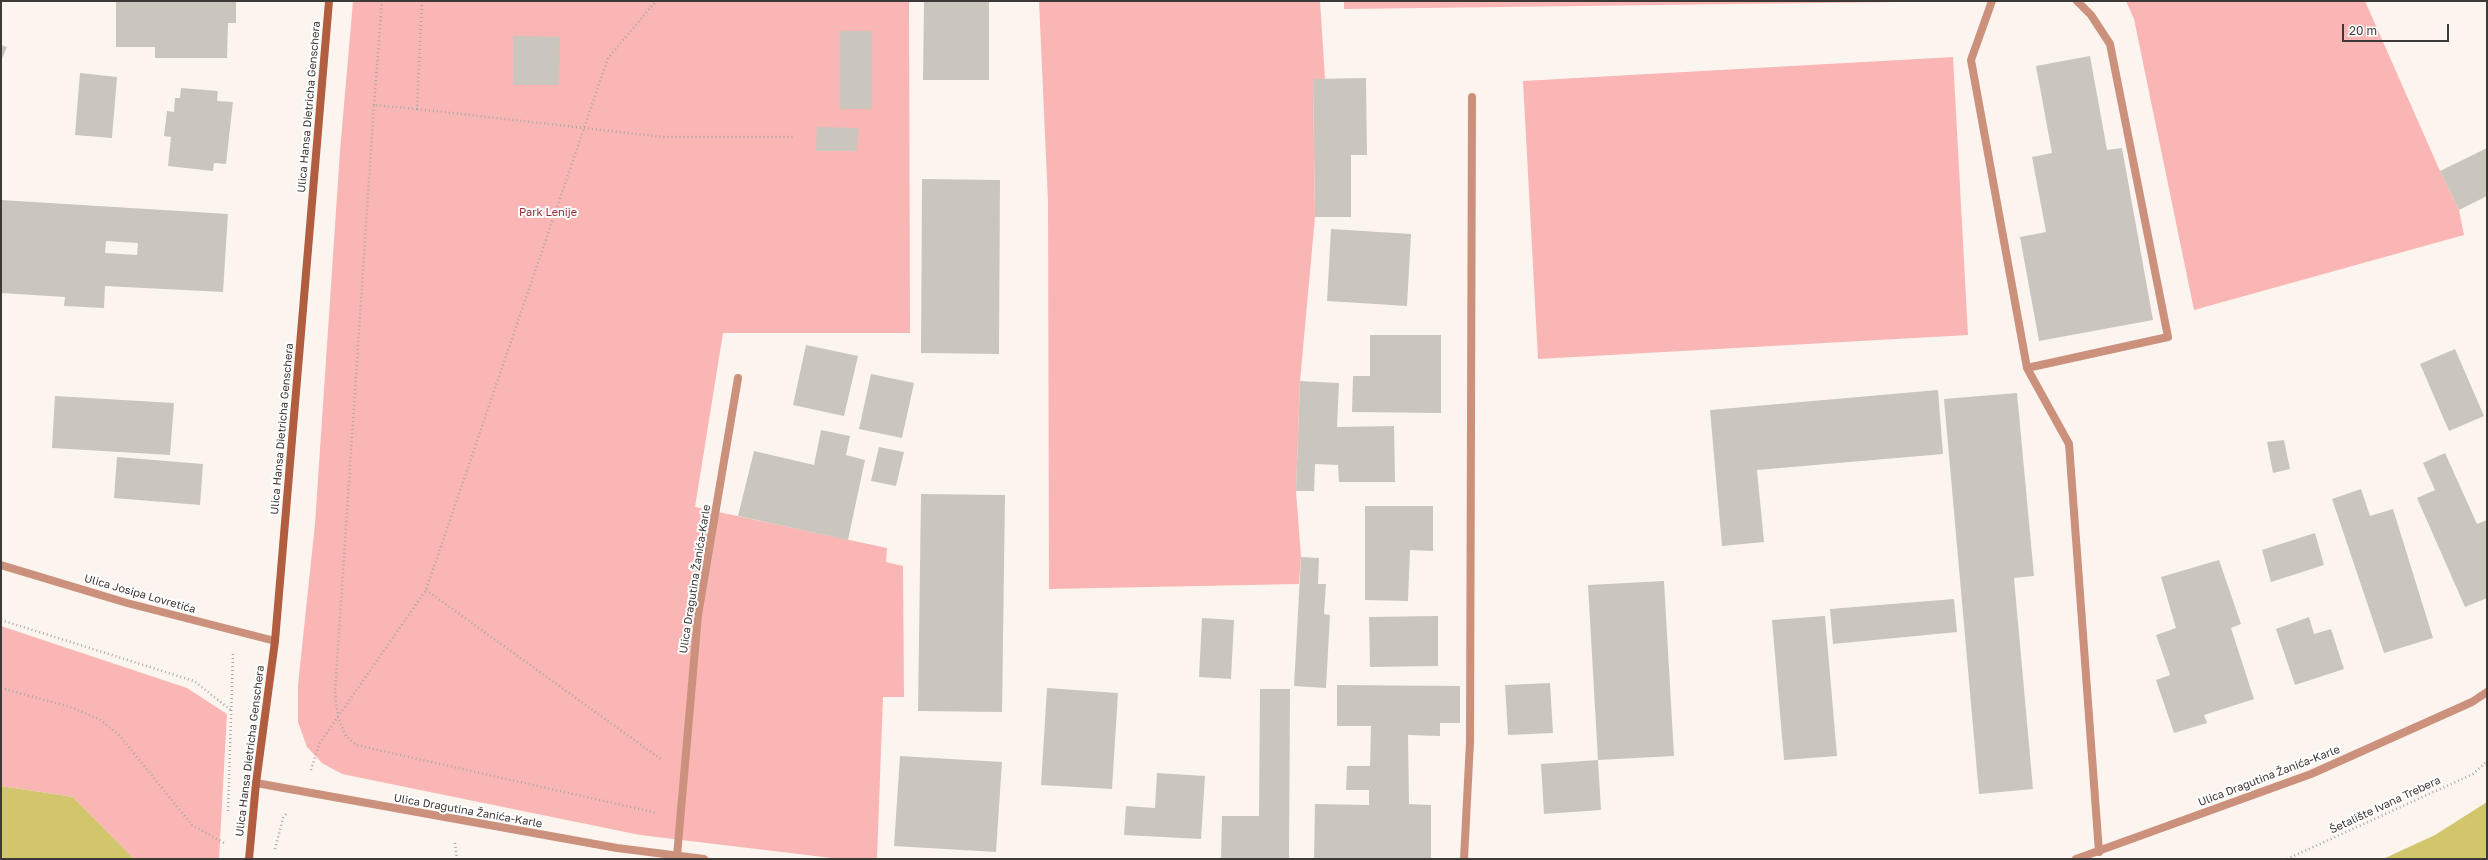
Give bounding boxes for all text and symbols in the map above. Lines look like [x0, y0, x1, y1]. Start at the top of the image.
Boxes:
scale bar [2344, 16, 2451, 42]
street label: Ulica Hansa Dietricha Genschera [295, 21, 323, 193]
text: 20 m [2349, 23, 2377, 38]
park label: Park Lenije [519, 206, 577, 220]
street label: Ulica Hansa Dietricha Genschera [268, 343, 296, 515]
street label: Ulica Dragutina Žanića-Karle [677, 504, 713, 654]
street label: Ulica Josipa Lovretića [83, 572, 197, 616]
street label: Ulica Hansa Dietricha Genschera [233, 665, 267, 837]
street label: Ulica Dragutina Žanića-Karle [2196, 743, 2342, 809]
street label: Šetalište Ivana Trebera [2327, 773, 2443, 837]
street label: Ulica Dragutina Žanića-Karle [393, 791, 543, 831]

